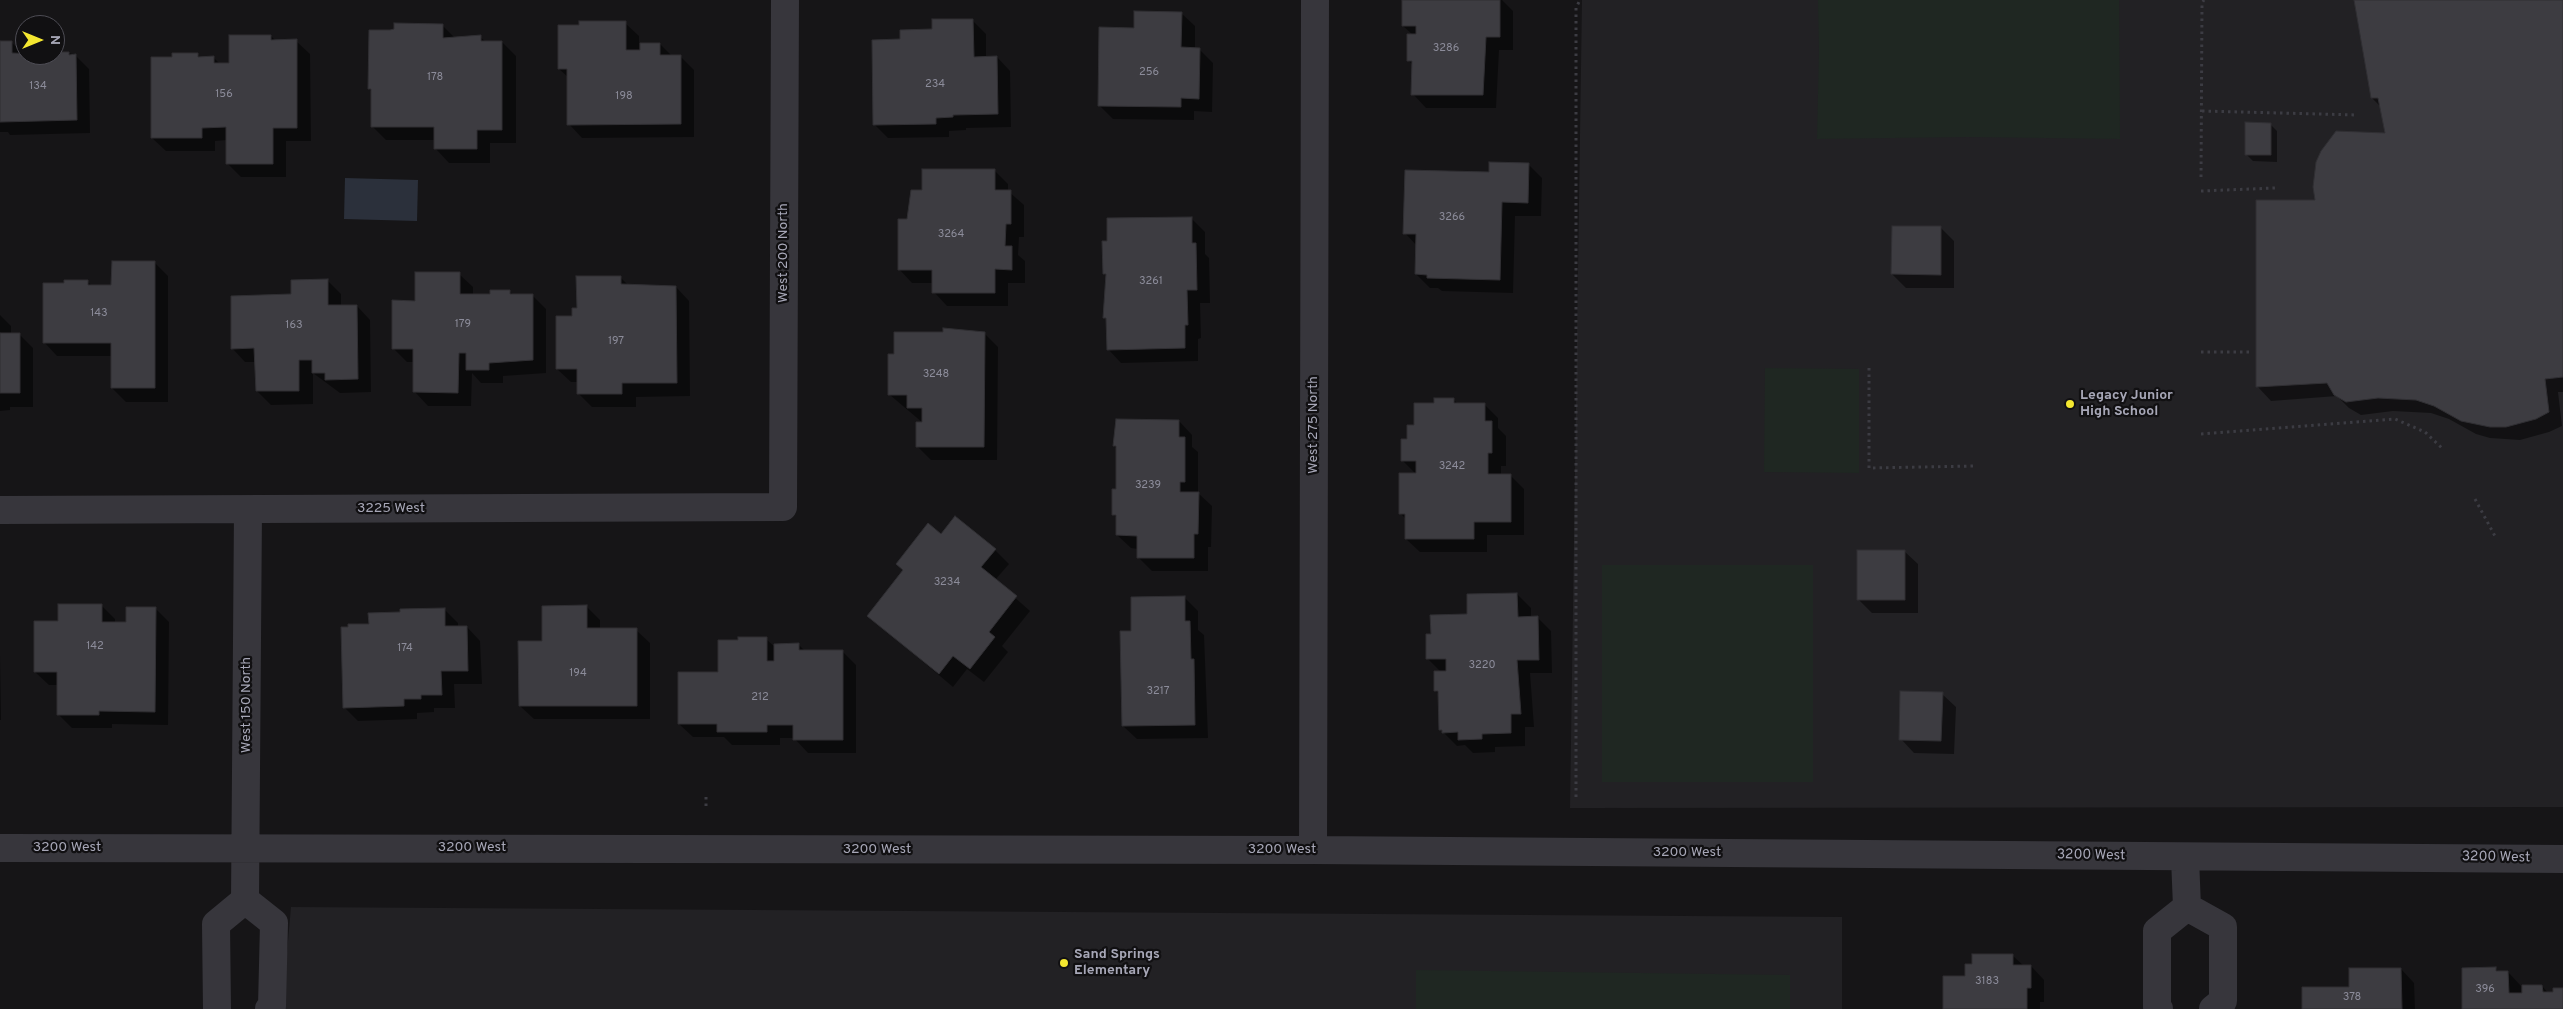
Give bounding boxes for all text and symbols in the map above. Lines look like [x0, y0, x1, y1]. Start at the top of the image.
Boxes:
north arrow [15, 15, 65, 65]
text: N [46, 35, 63, 45]
house number: 3286 [1433, 42, 1459, 56]
house number: 256 [1139, 66, 1159, 80]
house number: 178 [427, 71, 443, 85]
house number: 234 [925, 78, 945, 92]
house number: 134 [29, 80, 47, 94]
house number: 156 [215, 88, 233, 102]
house number: 198 [615, 90, 633, 104]
street label: West 200 North [776, 203, 792, 303]
house number: 3266 [1439, 211, 1465, 225]
house number: 3264 [938, 228, 964, 242]
house number: 3261 [1139, 275, 1163, 289]
house number: 143 [90, 307, 108, 321]
house number: 179 [455, 318, 471, 332]
house number: 163 [285, 319, 303, 333]
house number: 197 [608, 335, 624, 349]
house number: 3248 [923, 368, 949, 382]
street label: West 275 North [1306, 376, 1322, 474]
place label: Legacy Junior High School [2080, 388, 2173, 421]
marker: Legacy Junior High School [2064, 398, 2076, 410]
house number: 3242 [1439, 460, 1465, 474]
house number: 3239 [1135, 479, 1161, 493]
street label: 3225 West [357, 501, 425, 517]
house number: 3234 [934, 576, 960, 590]
house number: 142 [86, 640, 104, 654]
house number: 174 [397, 642, 413, 656]
street label: West 150 North [239, 657, 255, 753]
house number: 3220 [1469, 659, 1495, 673]
house number: 194 [569, 667, 587, 681]
house number: 3217 [1147, 685, 1169, 699]
house number: 212 [751, 691, 769, 705]
street label: 3200 West [33, 840, 101, 856]
street label: 3200 West [438, 840, 506, 856]
street label: 3200 West [843, 842, 911, 858]
street label: 3200 West [1248, 842, 1316, 858]
street label: 3200 West [1653, 845, 1721, 861]
street label: 3200 West [2057, 847, 2125, 865]
street label: 3200 West [2462, 849, 2530, 867]
place label: Sand Springs Elementary [1074, 947, 1160, 980]
marker: Sand Springs Elementary [1058, 957, 1070, 969]
house number: 3183 [1975, 975, 1999, 989]
house number: 396 [2475, 983, 2495, 997]
house number: 378 [2343, 991, 2361, 1005]

